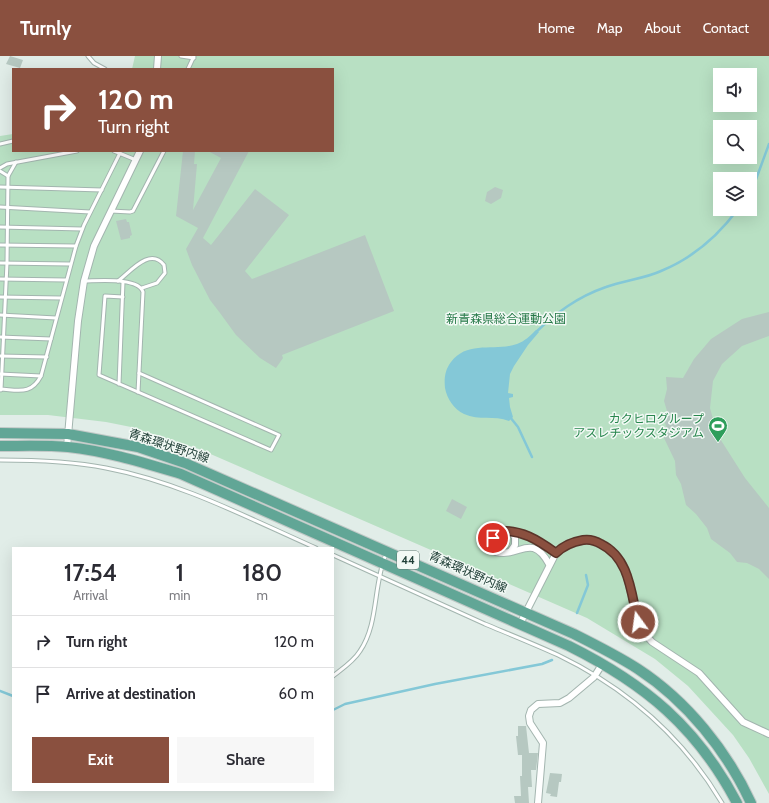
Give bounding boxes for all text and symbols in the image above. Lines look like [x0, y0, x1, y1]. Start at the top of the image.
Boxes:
text: Turnly [20, 17, 71, 40]
text: Home [538, 19, 575, 37]
text: Map [597, 19, 622, 37]
text: About [644, 19, 681, 37]
text: Contact [703, 19, 749, 37]
map controls [713, 68, 757, 216]
button: sound [713, 68, 757, 112]
text: 120 m [98, 82, 174, 116]
icon: right [32, 84, 84, 136]
text: Turn right [98, 116, 169, 138]
button: search [713, 120, 757, 164]
button: layers [713, 172, 757, 216]
park label: 新青森県総合運動公園 [446, 311, 566, 326]
place label: カクヒログループ アスレチックスタジアム [573, 411, 704, 440]
sports icon: カクヒログループ アスレチックスタジアム [707, 415, 729, 443]
street label: 青森環状野内線 [127, 425, 211, 466]
pin [476, 521, 510, 555]
icon: arrive [482, 527, 504, 549]
street label: 青森環状野内線 [427, 548, 510, 595]
road number: 44 [397, 551, 419, 569]
text: 17:54 [64, 558, 117, 587]
text: 1 [175, 558, 184, 587]
text: 180 [242, 558, 282, 587]
text: Arrival [73, 587, 108, 603]
text: min [169, 587, 190, 603]
text: m [257, 587, 268, 603]
position arrow [617, 601, 659, 643]
icon: right [32, 631, 54, 653]
text: Turn right [66, 633, 127, 651]
text: 120 m [274, 633, 314, 651]
icon: arrive [32, 683, 54, 705]
text: Arrive at destination [66, 685, 196, 703]
text: 60 m [278, 685, 314, 703]
button: Exit [32, 737, 169, 783]
button: Share [177, 737, 314, 783]

